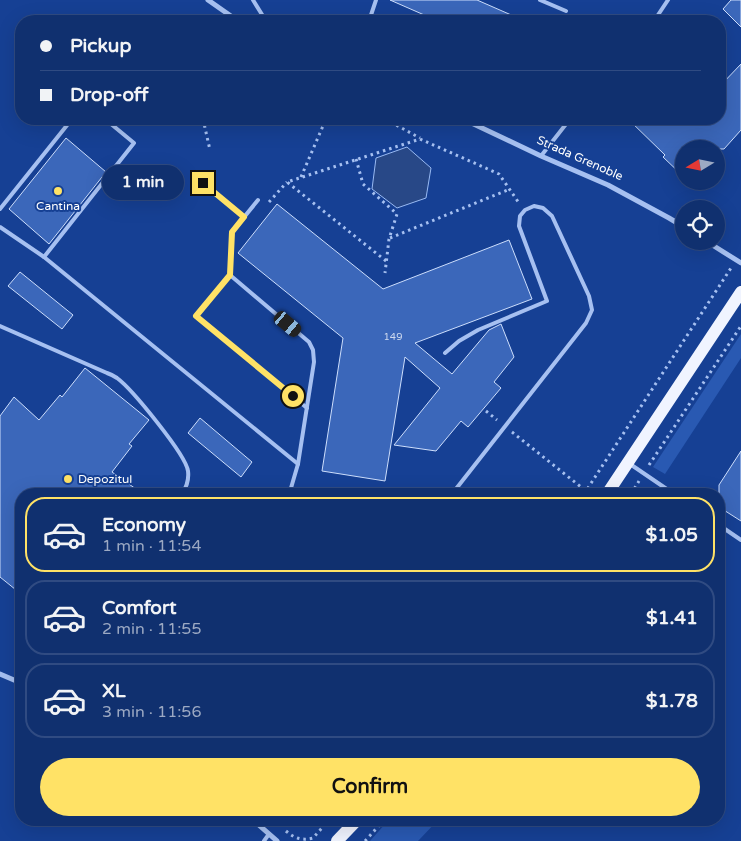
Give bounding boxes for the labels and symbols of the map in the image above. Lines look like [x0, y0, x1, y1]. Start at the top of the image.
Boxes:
street label: Strada Grenoble [535, 133, 625, 183]
north arrow [675, 140, 725, 190]
callout: 1 min [103, 166, 186, 200]
route end [192, 172, 214, 194]
marker: Cantina [52, 185, 64, 197]
place label: Cantina [36, 199, 80, 213]
car [271, 309, 304, 339]
house number: 149 [384, 331, 402, 343]
route start [282, 385, 304, 407]
place label: Depozitul [78, 472, 132, 486]
marker: Depozitul [62, 473, 74, 485]

